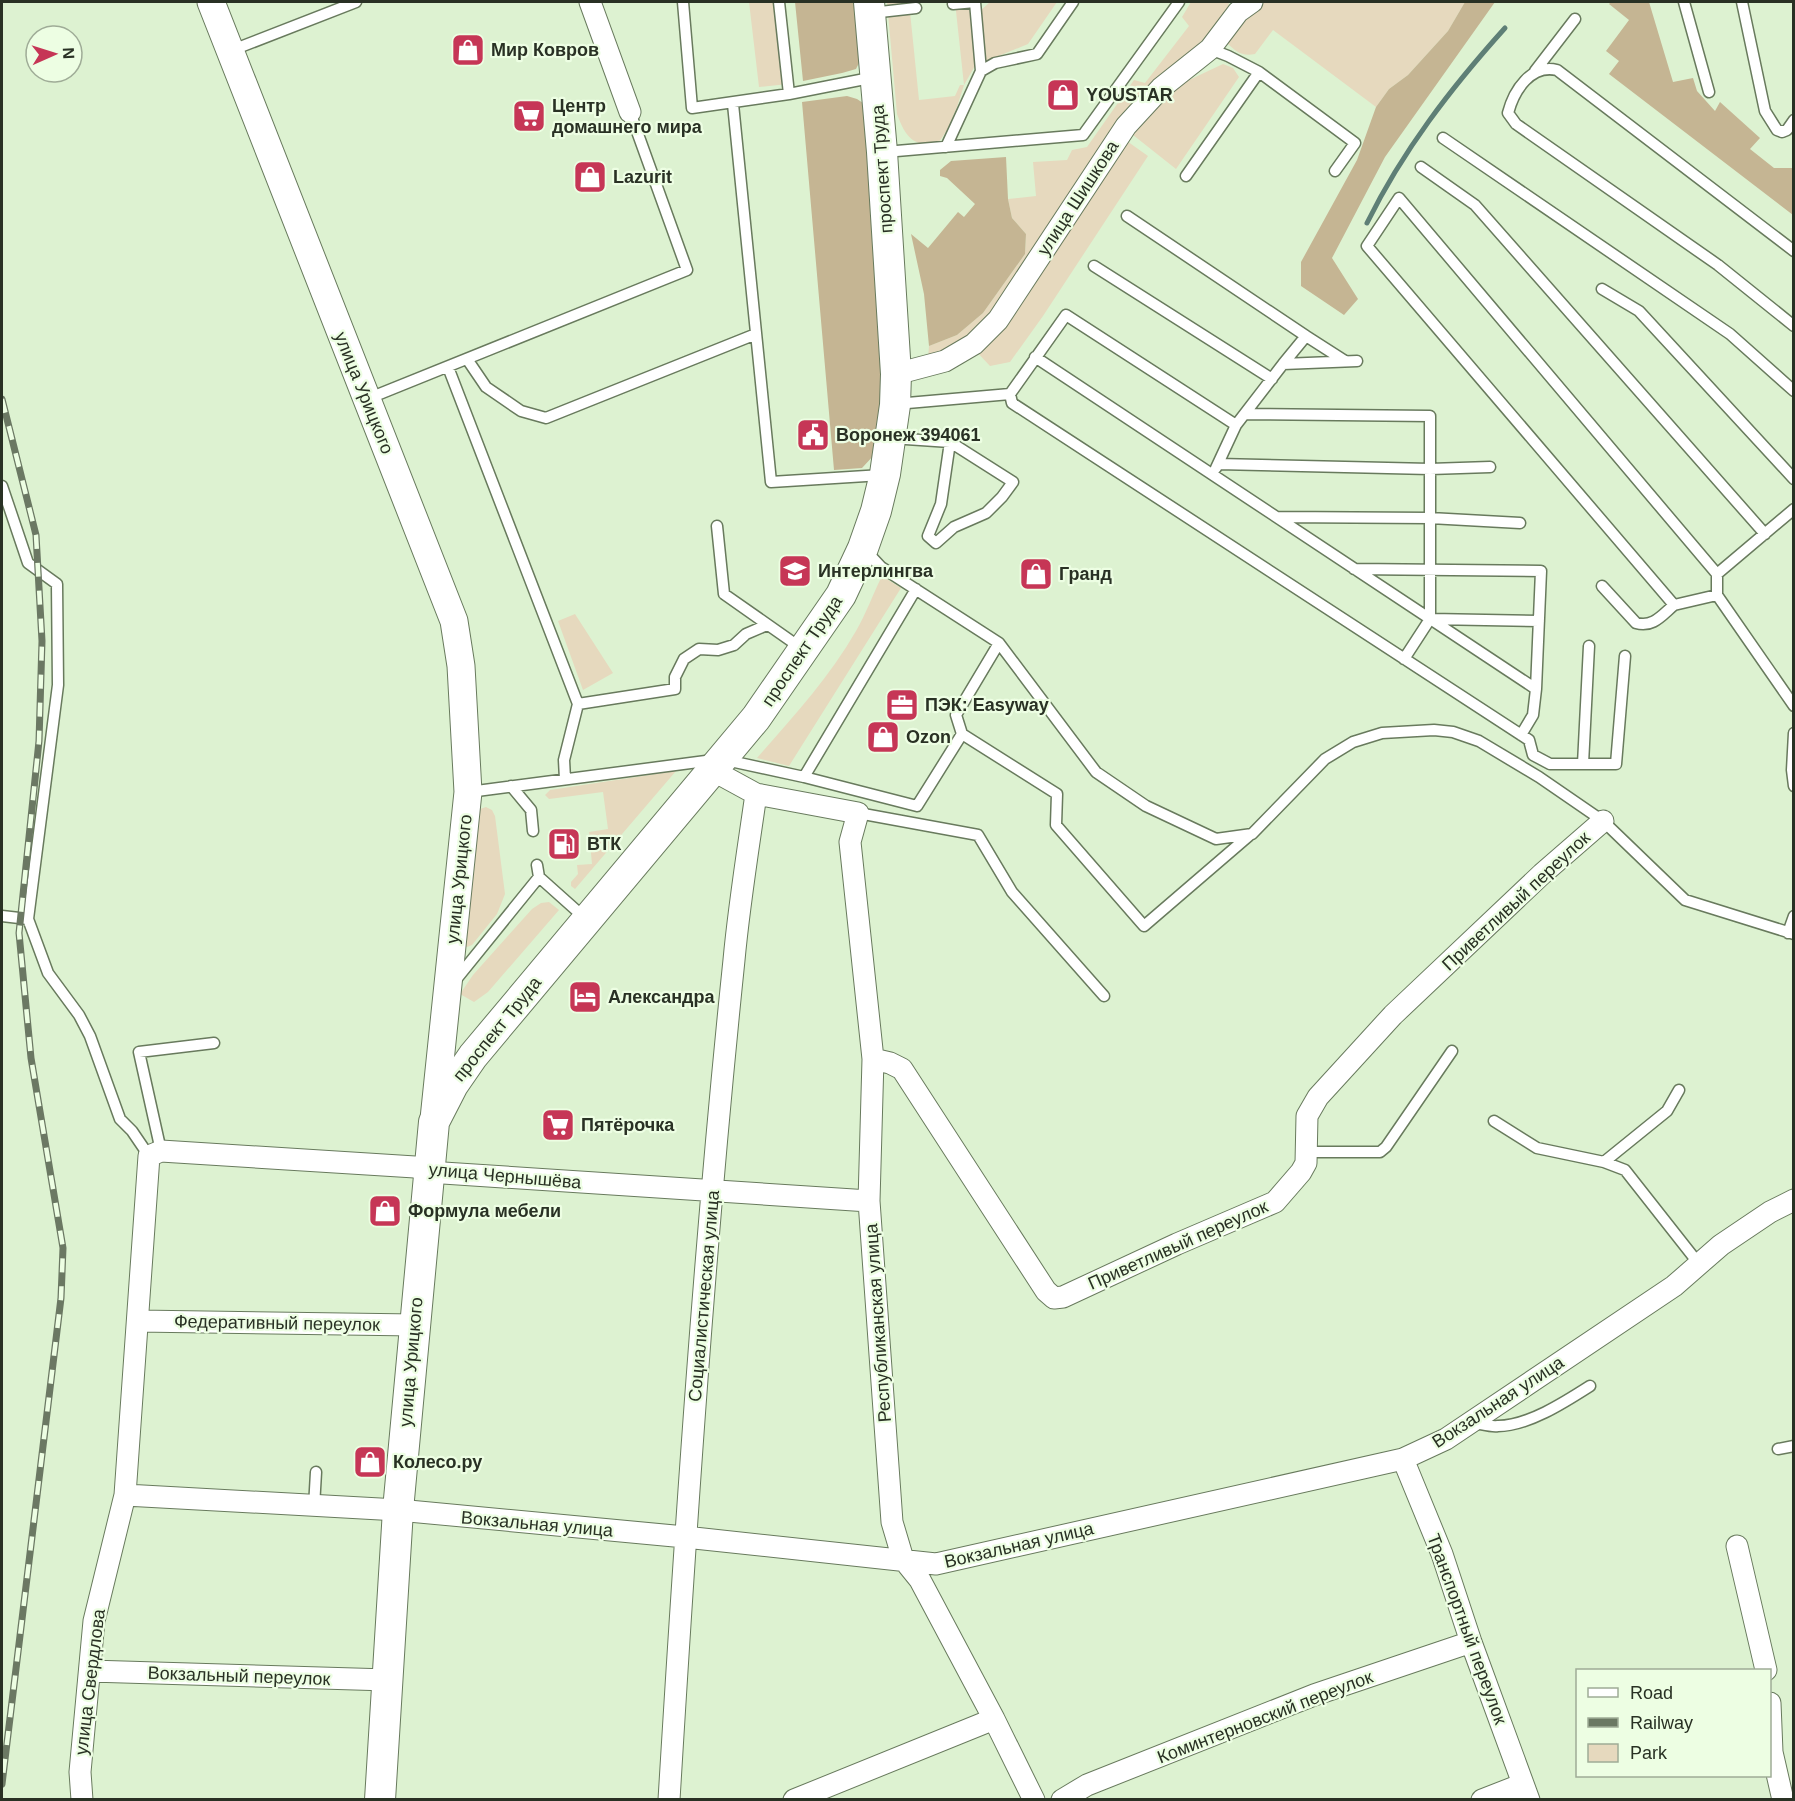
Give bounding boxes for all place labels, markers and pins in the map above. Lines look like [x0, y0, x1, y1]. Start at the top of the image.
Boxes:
shop icon: Мир Ковров [450, 32, 486, 68]
place label: Мир Ковров [491, 40, 599, 60]
shop icon: YOUSTAR [1045, 77, 1081, 113]
place label: YOUSTAR [1086, 85, 1173, 105]
place label: Центр домашнего мира [552, 96, 703, 137]
supermarket icon: Центр домашнего мира [511, 98, 547, 134]
shop icon: Lazurit [572, 159, 608, 195]
place label: Lazurit [613, 167, 672, 187]
public building icon: Воронеж 394061 [795, 417, 831, 453]
place label: Воронеж 394061 [836, 425, 980, 445]
school or university icon: Интерлингва [777, 553, 813, 589]
shop icon: Гранд [1018, 556, 1054, 592]
place label: Интерлингва [818, 561, 934, 581]
place label: Гранд [1059, 564, 1112, 584]
office icon: ПЭК: Easyway [884, 687, 920, 723]
place label: ПЭК: Easyway [925, 695, 1049, 715]
shop icon: Ozon [865, 719, 901, 755]
place label: Ozon [906, 727, 951, 747]
fuel station icon: ВТК [546, 826, 582, 862]
place label: ВТК [587, 834, 622, 854]
hotel icon: Александра [567, 979, 603, 1015]
place label: Александра [608, 987, 716, 1007]
supermarket icon: Пятёрочка [540, 1107, 576, 1143]
place label: Пятёрочка [581, 1115, 675, 1135]
shop icon: Формула мебели [367, 1193, 403, 1229]
place label: Формула мебели [408, 1201, 561, 1221]
shop icon: Колесо.ру [352, 1444, 388, 1480]
place label: Колесо.ру [393, 1452, 482, 1472]

